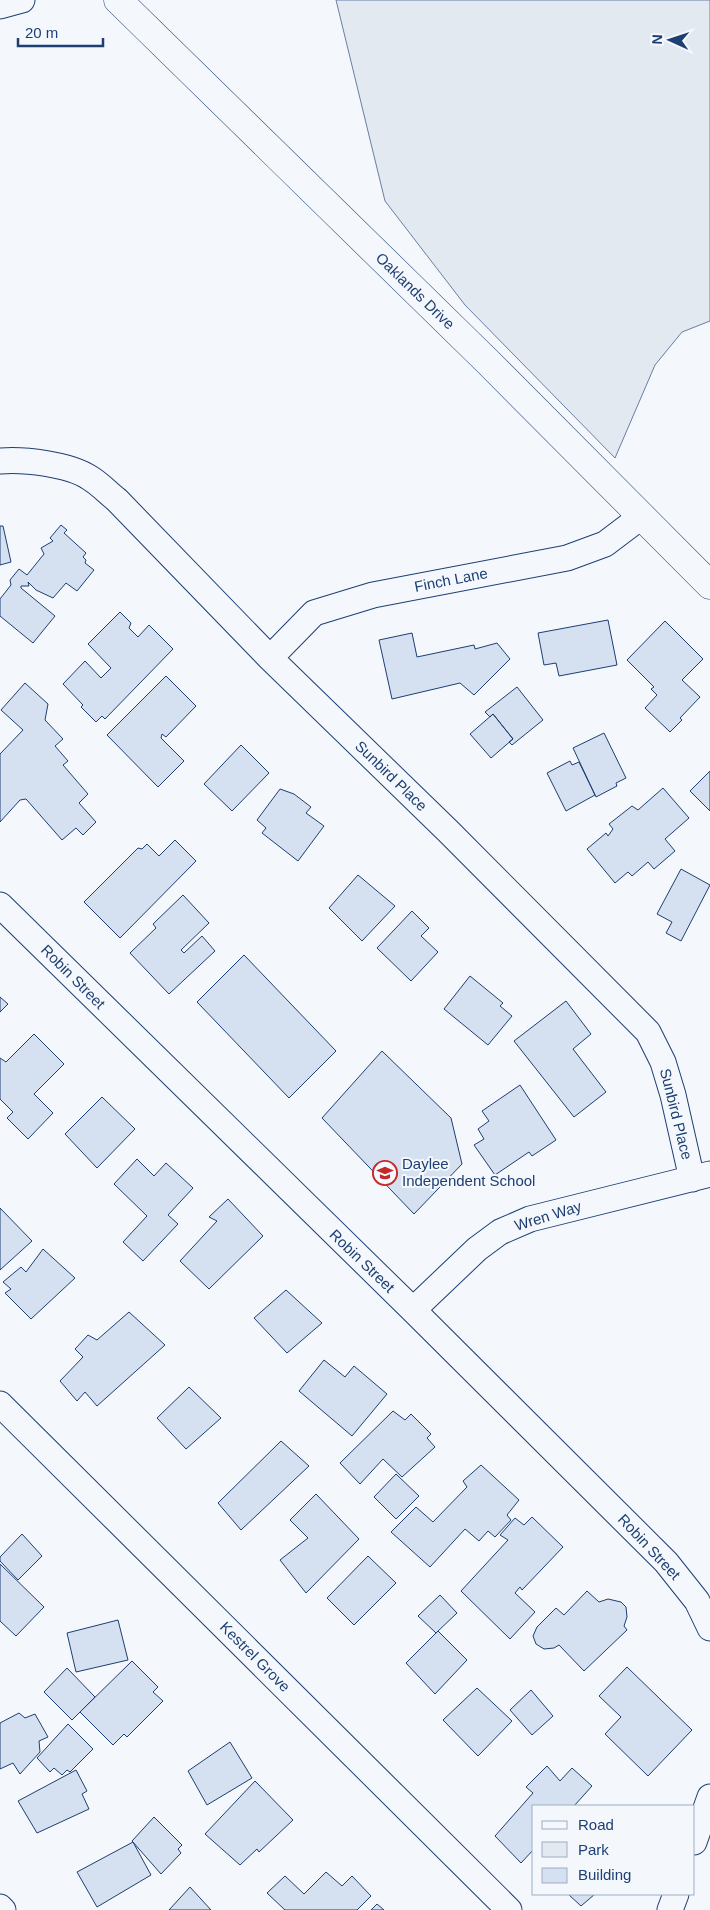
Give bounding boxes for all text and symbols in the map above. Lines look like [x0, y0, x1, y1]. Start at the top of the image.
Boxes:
scale bar [18, 15, 102, 47]
north arrow [645, 15, 695, 65]
text: 20 m [25, 24, 58, 41]
text: N [649, 34, 665, 45]
street label: Oaklands Drive [373, 249, 458, 332]
street label: Finch Lane [413, 564, 489, 595]
street label: Sunbird Place [352, 737, 431, 814]
street label: Robin Street [38, 941, 109, 1013]
street label: Sunbird Place [657, 1067, 696, 1161]
place label: Daylee Independent School [402, 1155, 535, 1189]
school or university icon: Daylee Independent School [372, 1160, 398, 1186]
street label: Wren Way [512, 1197, 584, 1234]
street label: Robin Street [326, 1226, 399, 1296]
street label: Robin Street [615, 1510, 685, 1584]
street label: Kestrel Grove [217, 1618, 294, 1695]
legend [532, 1805, 695, 1895]
text: Road [578, 1816, 614, 1833]
text: Park [578, 1841, 609, 1858]
text: Building [578, 1866, 631, 1883]

